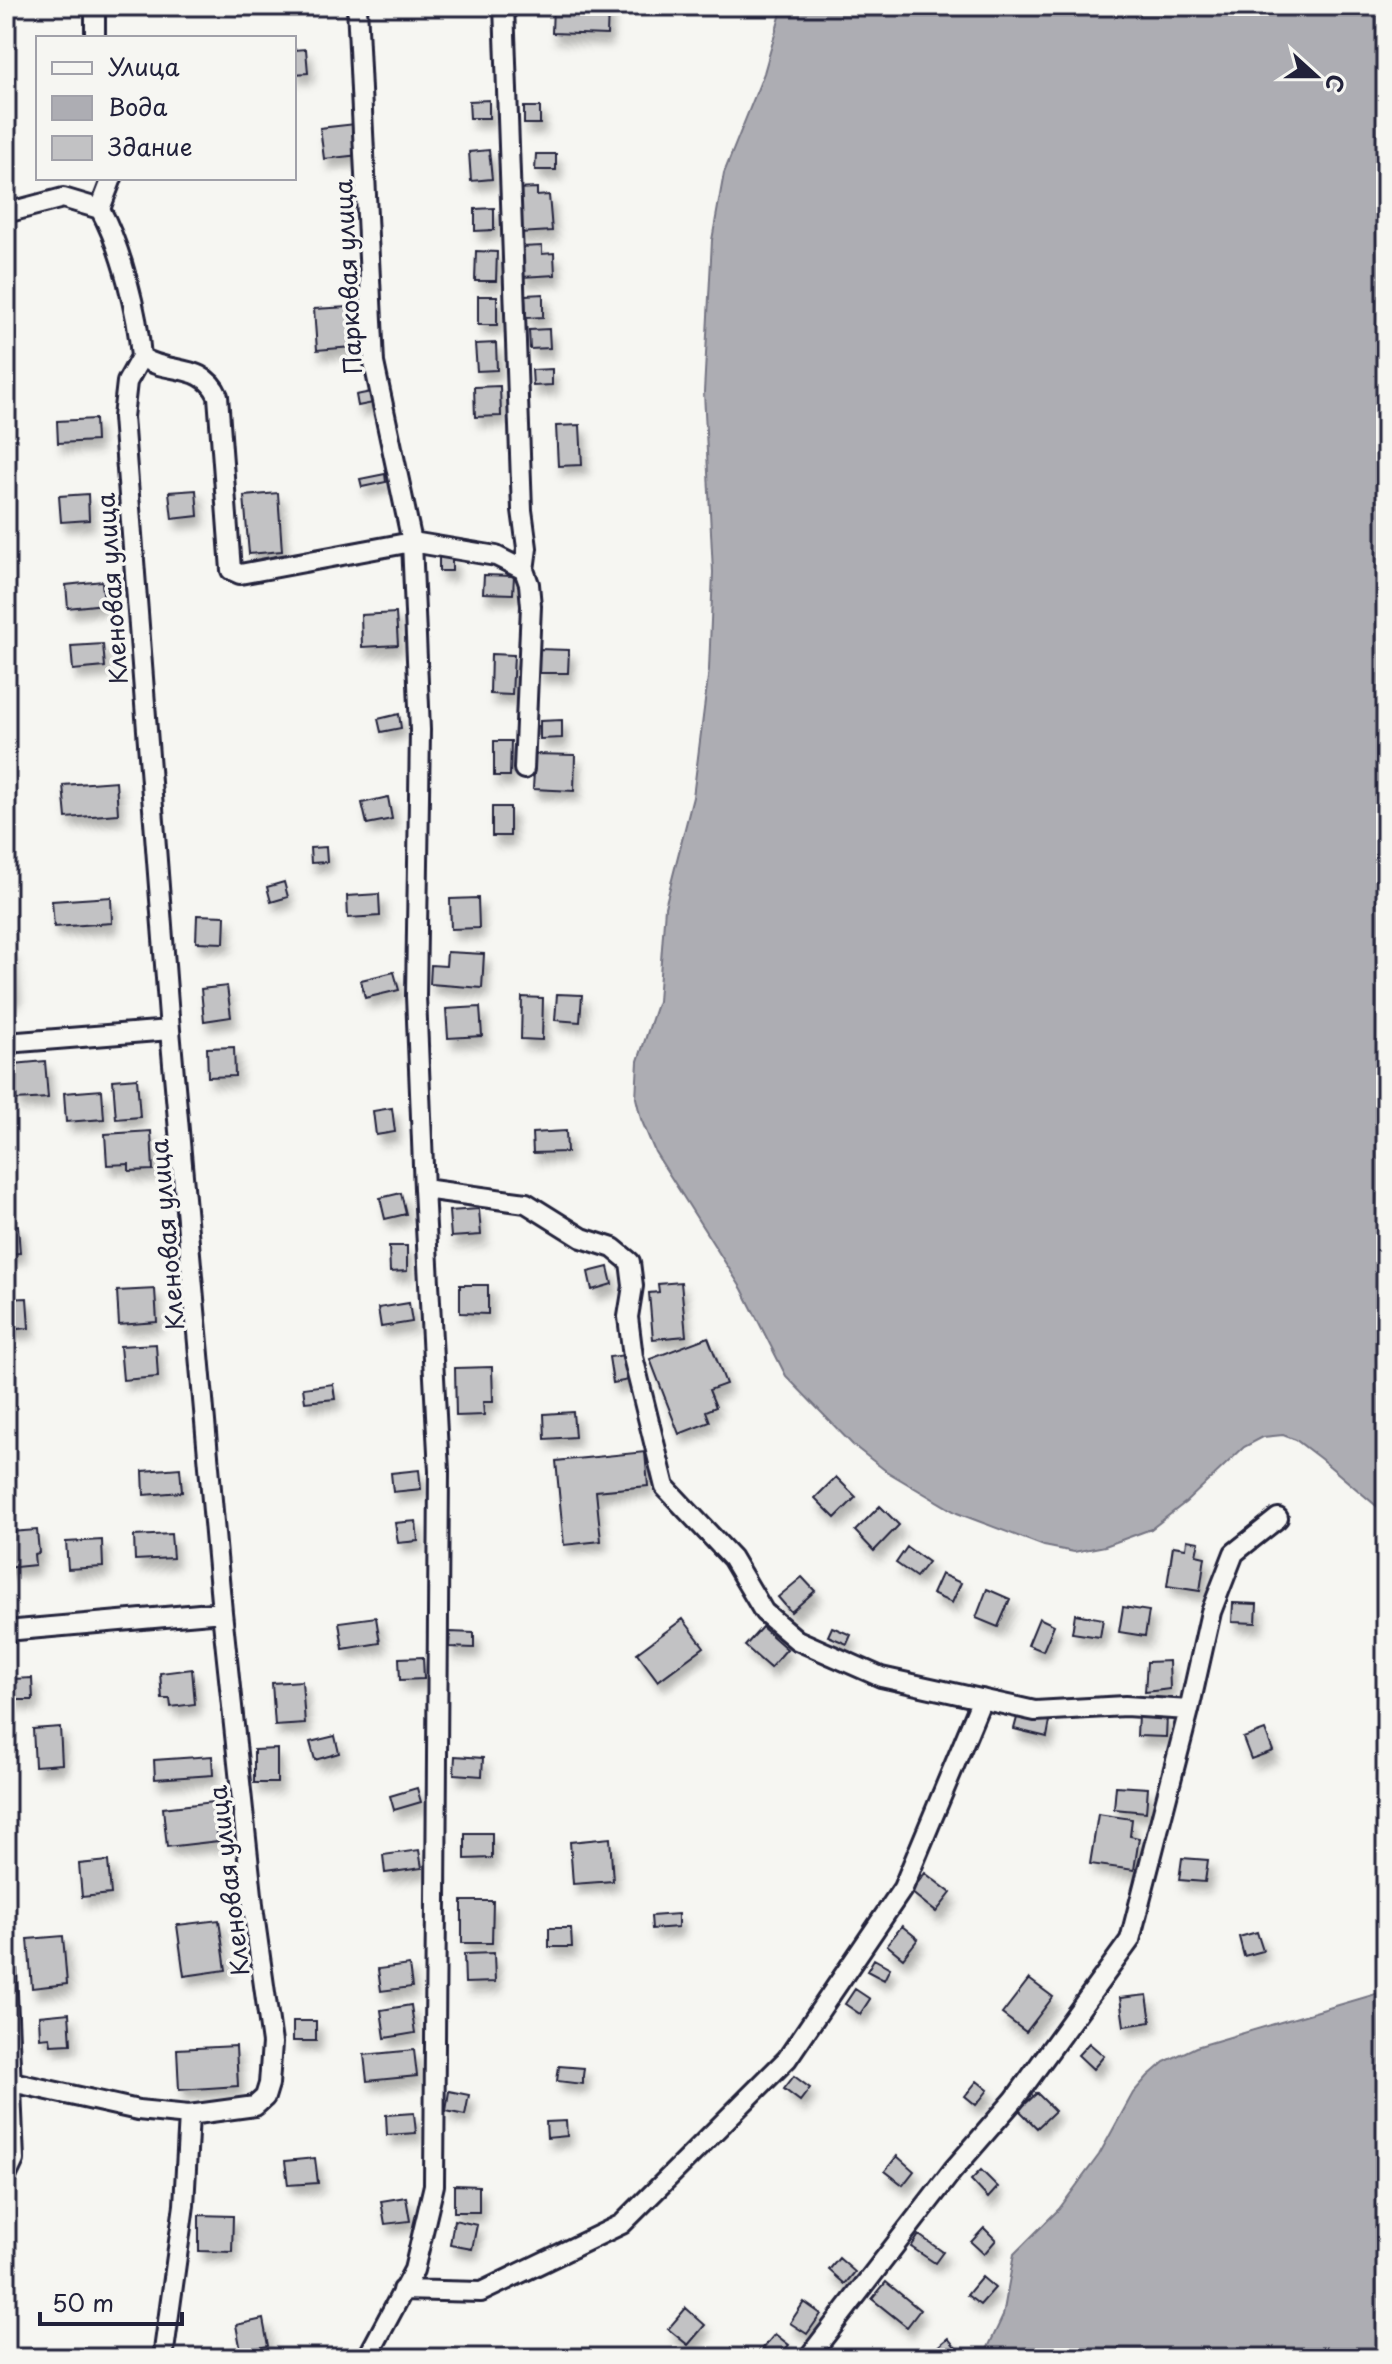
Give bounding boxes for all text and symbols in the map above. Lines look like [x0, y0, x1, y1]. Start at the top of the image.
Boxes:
legend [36, 36, 296, 180]
north arrow [1276, 36, 1356, 116]
text: Улица [108, 48, 180, 84]
text: С [1318, 70, 1354, 97]
text: Вода [108, 88, 167, 124]
text: Здание [108, 128, 193, 164]
street label: Парковая улица [324, 178, 370, 376]
street label: Кленовая улица [86, 492, 136, 686]
street label: Кленовая улица [140, 1138, 192, 1332]
street label: Кленовая улица [198, 1784, 258, 1978]
scale bar [40, 2276, 182, 2326]
text: 50 m [52, 2284, 114, 2320]

